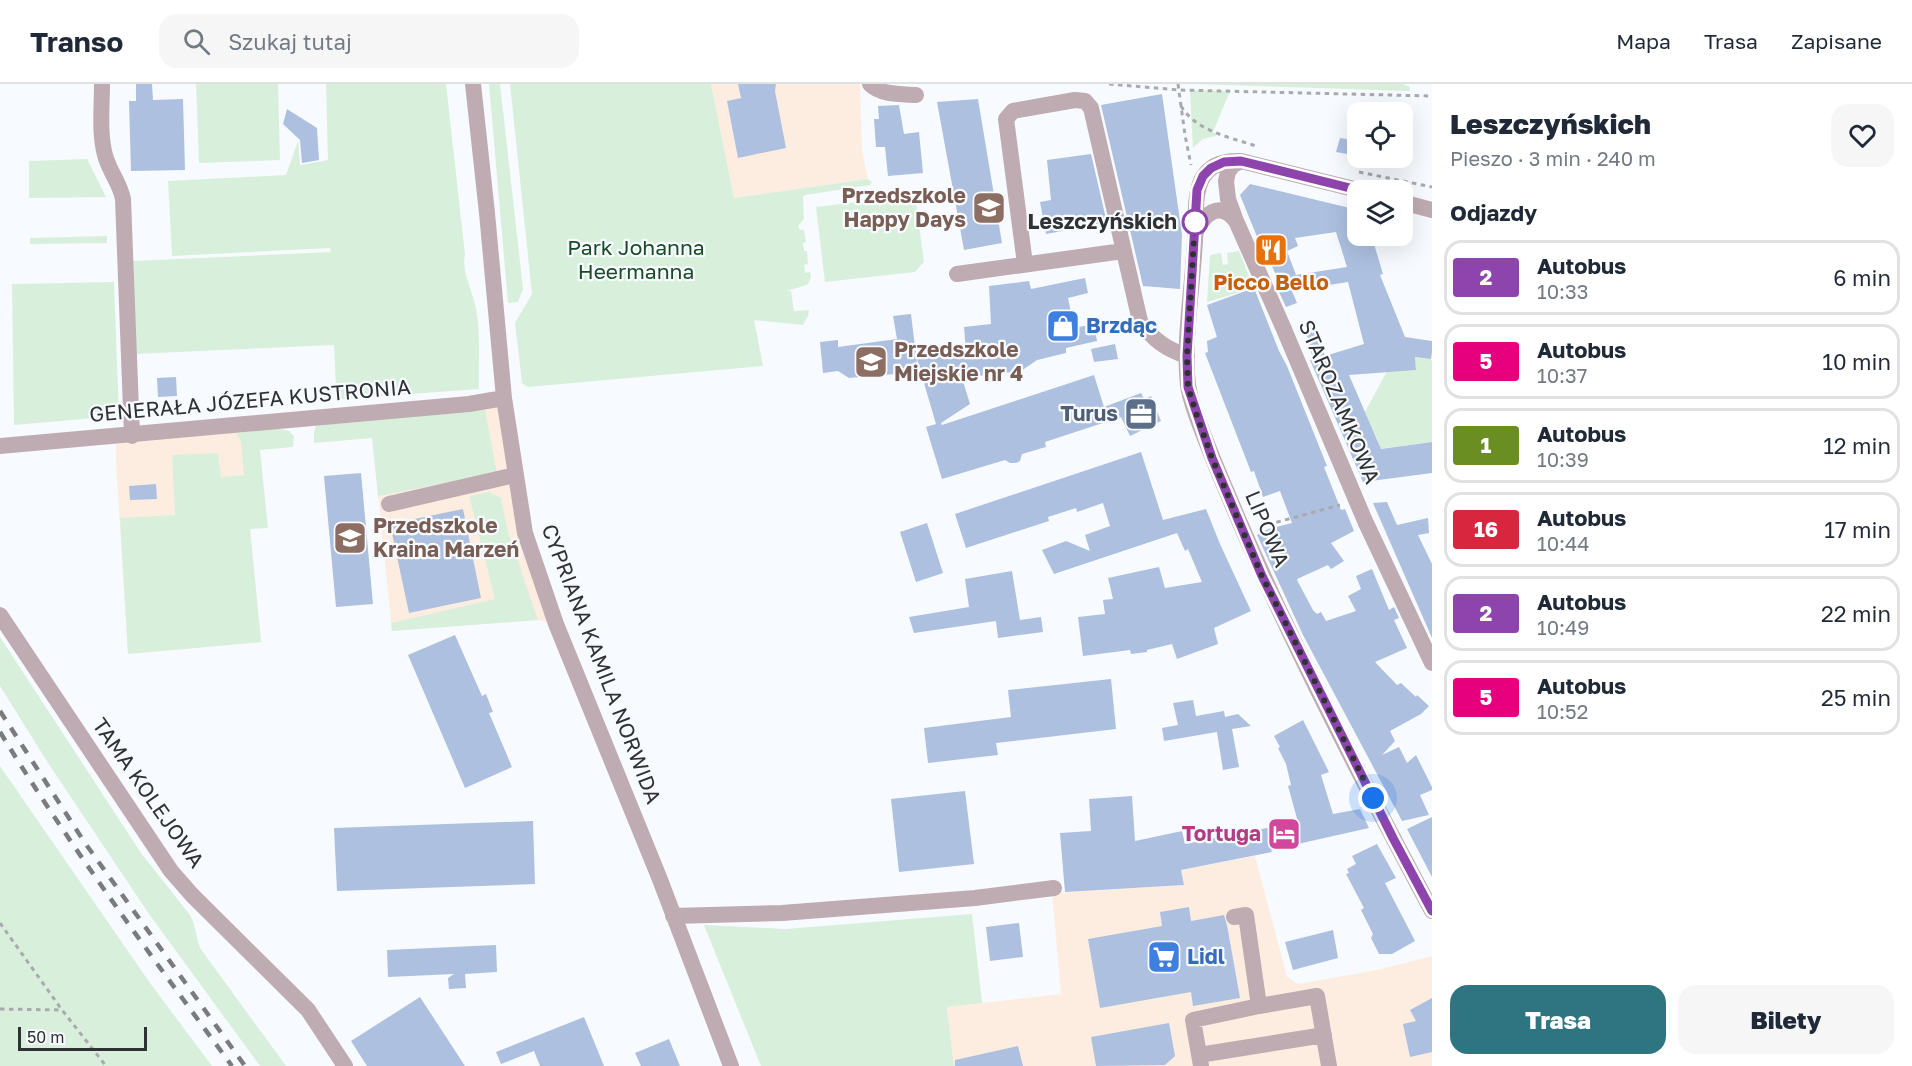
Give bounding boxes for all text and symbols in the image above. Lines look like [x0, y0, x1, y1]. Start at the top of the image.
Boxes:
search box [159, 14, 579, 68]
text: Transo [30, 25, 123, 58]
icon: search [180, 25, 213, 58]
text: Szukaj tutaj [228, 28, 352, 55]
text: Mapa [1616, 28, 1671, 54]
text: Trasa [1704, 28, 1758, 54]
text: Zapisane [1791, 28, 1882, 54]
map controls [1347, 102, 1413, 246]
button: locate [1347, 102, 1413, 168]
button: heart [1831, 104, 1894, 167]
text: Leszczyńskich [1450, 107, 1651, 140]
text: Pieszo · 3 min · 240 m [1450, 146, 1656, 170]
button: layers [1347, 180, 1413, 246]
place label: Przedszkole Happy Days [841, 182, 966, 232]
school or university icon: Przedszkole Happy Days [971, 190, 1007, 226]
text: Odjazdy [1450, 199, 1537, 226]
place label: Leszczyńskich [1028, 208, 1177, 234]
marker: Leszczyńskich [1182, 209, 1208, 235]
restaurant icon: Picco Bello [1253, 232, 1289, 268]
park label: Park Johanna Heermanna [567, 234, 705, 284]
text: Autobus [1537, 252, 1626, 279]
text: 2 [1480, 264, 1492, 290]
text: 6 min [1833, 264, 1891, 291]
place label: Picco Bello [1213, 269, 1329, 295]
text: 10:33 [1537, 279, 1589, 303]
shop icon: Brzdąc [1045, 308, 1081, 344]
place label: Brzdąc [1086, 312, 1157, 338]
street label: STAROZAMKOWA [1294, 316, 1386, 487]
place label: Przedszkole Miejskie nr 4 [894, 336, 1023, 386]
text: Autobus [1537, 336, 1626, 363]
school or university icon: Przedszkole Miejskie nr 4 [853, 344, 889, 380]
text: 5 [1480, 348, 1492, 374]
text: 10 min [1822, 348, 1891, 375]
text: 10:37 [1537, 363, 1587, 387]
street label: GENERAŁA JÓZEFA KUSTRONIA [88, 373, 412, 427]
office icon: Turus [1123, 396, 1159, 432]
place label: Turus [1060, 400, 1118, 426]
text: Autobus [1537, 420, 1626, 447]
text: 1 [1481, 432, 1491, 458]
text: 12 min [1823, 432, 1891, 459]
text: 10:39 [1537, 447, 1589, 471]
street label: LIPOWA [1240, 486, 1296, 571]
text: Autobus [1537, 504, 1626, 531]
place label: Przedszkole Kraina Marzeń [373, 512, 519, 562]
text: 16 [1474, 516, 1498, 542]
text: 17 min [1824, 516, 1891, 543]
school or university icon: Przedszkole Kraina Marzeń [332, 520, 368, 556]
street label: CYPRIANA KAMILA NORWIDA [536, 520, 667, 807]
text: 10:44 [1537, 531, 1590, 555]
text: Autobus [1537, 588, 1626, 615]
text: 2 [1480, 600, 1492, 626]
text: 22 min [1821, 600, 1891, 627]
text: 10:49 [1537, 615, 1589, 639]
text: Autobus [1537, 672, 1626, 699]
text: 5 [1480, 684, 1492, 710]
text: 25 min [1821, 684, 1891, 711]
text: 10:52 [1537, 699, 1588, 723]
street label: TAMA KOLEJOWA [87, 712, 210, 872]
your location [1358, 783, 1388, 813]
hotel icon: Tortuga [1266, 816, 1302, 852]
place label: Tortuga [1182, 820, 1261, 846]
supermarket icon: Lidl [1146, 939, 1182, 975]
place label: Lidl [1187, 943, 1225, 969]
button: Trasa [1450, 985, 1666, 1054]
button: Bilety [1678, 985, 1894, 1054]
scale bar [18, 1024, 147, 1052]
text: 50 m [27, 1027, 64, 1047]

